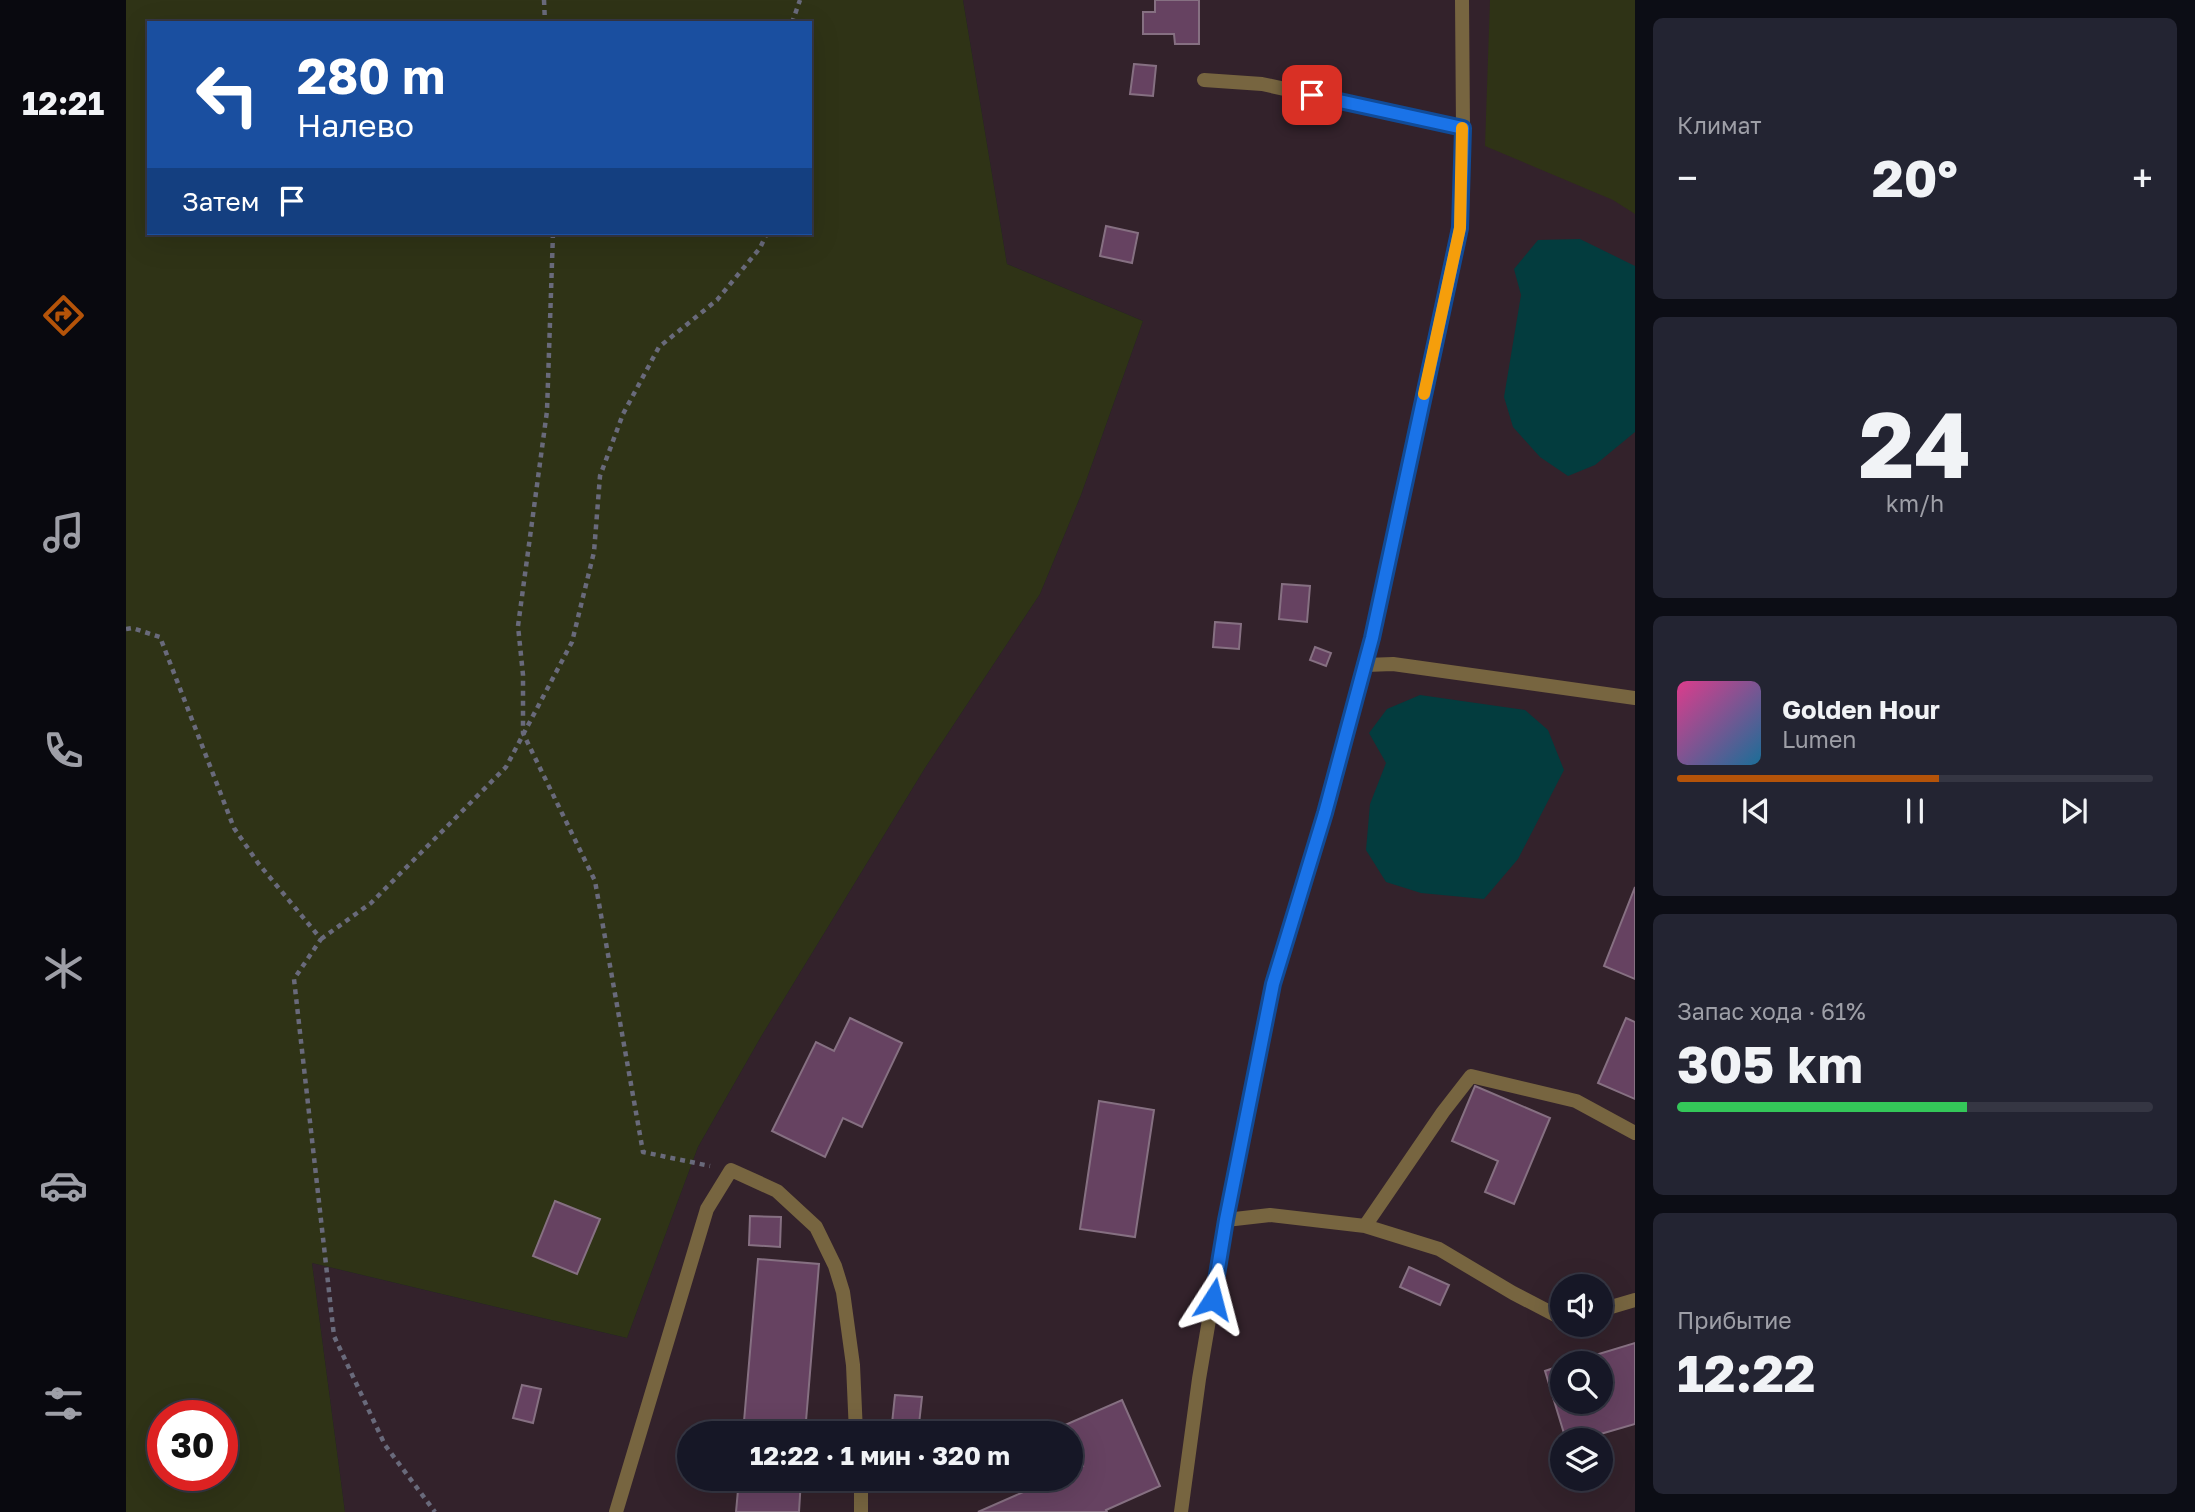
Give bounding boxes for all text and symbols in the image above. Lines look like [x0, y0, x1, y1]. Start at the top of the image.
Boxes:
text: 280 m [297, 46, 445, 105]
icon: left [182, 49, 273, 140]
pin [1282, 65, 1342, 125]
icon: arrive [1293, 76, 1331, 114]
text: 12:21 [22, 84, 104, 122]
text: Налево [297, 106, 414, 144]
text: Климат [1677, 111, 1762, 139]
text: 20° [1872, 146, 1958, 208]
text: − [1677, 155, 1698, 200]
text: + [2132, 155, 2153, 200]
icon: arrive [273, 182, 311, 220]
text: Затем [182, 186, 259, 217]
icon: directions [39, 291, 88, 340]
text: 24 [1859, 389, 1971, 498]
text: km/h [1886, 489, 1944, 517]
icon: music [39, 508, 88, 557]
text: Golden Hour [1782, 694, 1940, 725]
text: Lumen [1782, 725, 1856, 753]
icon: phone [39, 726, 88, 775]
icon: previous [1737, 792, 1775, 830]
icon: pause [1896, 792, 1934, 830]
icon: next [2055, 792, 2093, 830]
icon: climate [39, 944, 88, 993]
text: Запас хода · 61% [1677, 997, 1866, 1025]
text: 305 km [1677, 1032, 1863, 1094]
icon: car [39, 1161, 88, 1210]
position arrow [1176, 1262, 1250, 1336]
map controls [1550, 1274, 1613, 1491]
button: sound [1550, 1274, 1613, 1337]
text: Прибытие [1677, 1306, 1792, 1334]
text: 12:22 [1677, 1341, 1816, 1403]
button: search [1550, 1351, 1613, 1414]
icon: filters [39, 1379, 88, 1428]
speed limit sign: 30 [147, 1400, 238, 1491]
button: layers [1550, 1428, 1613, 1491]
text: 12:22 · 1 мин · 320 m [750, 1440, 1010, 1471]

